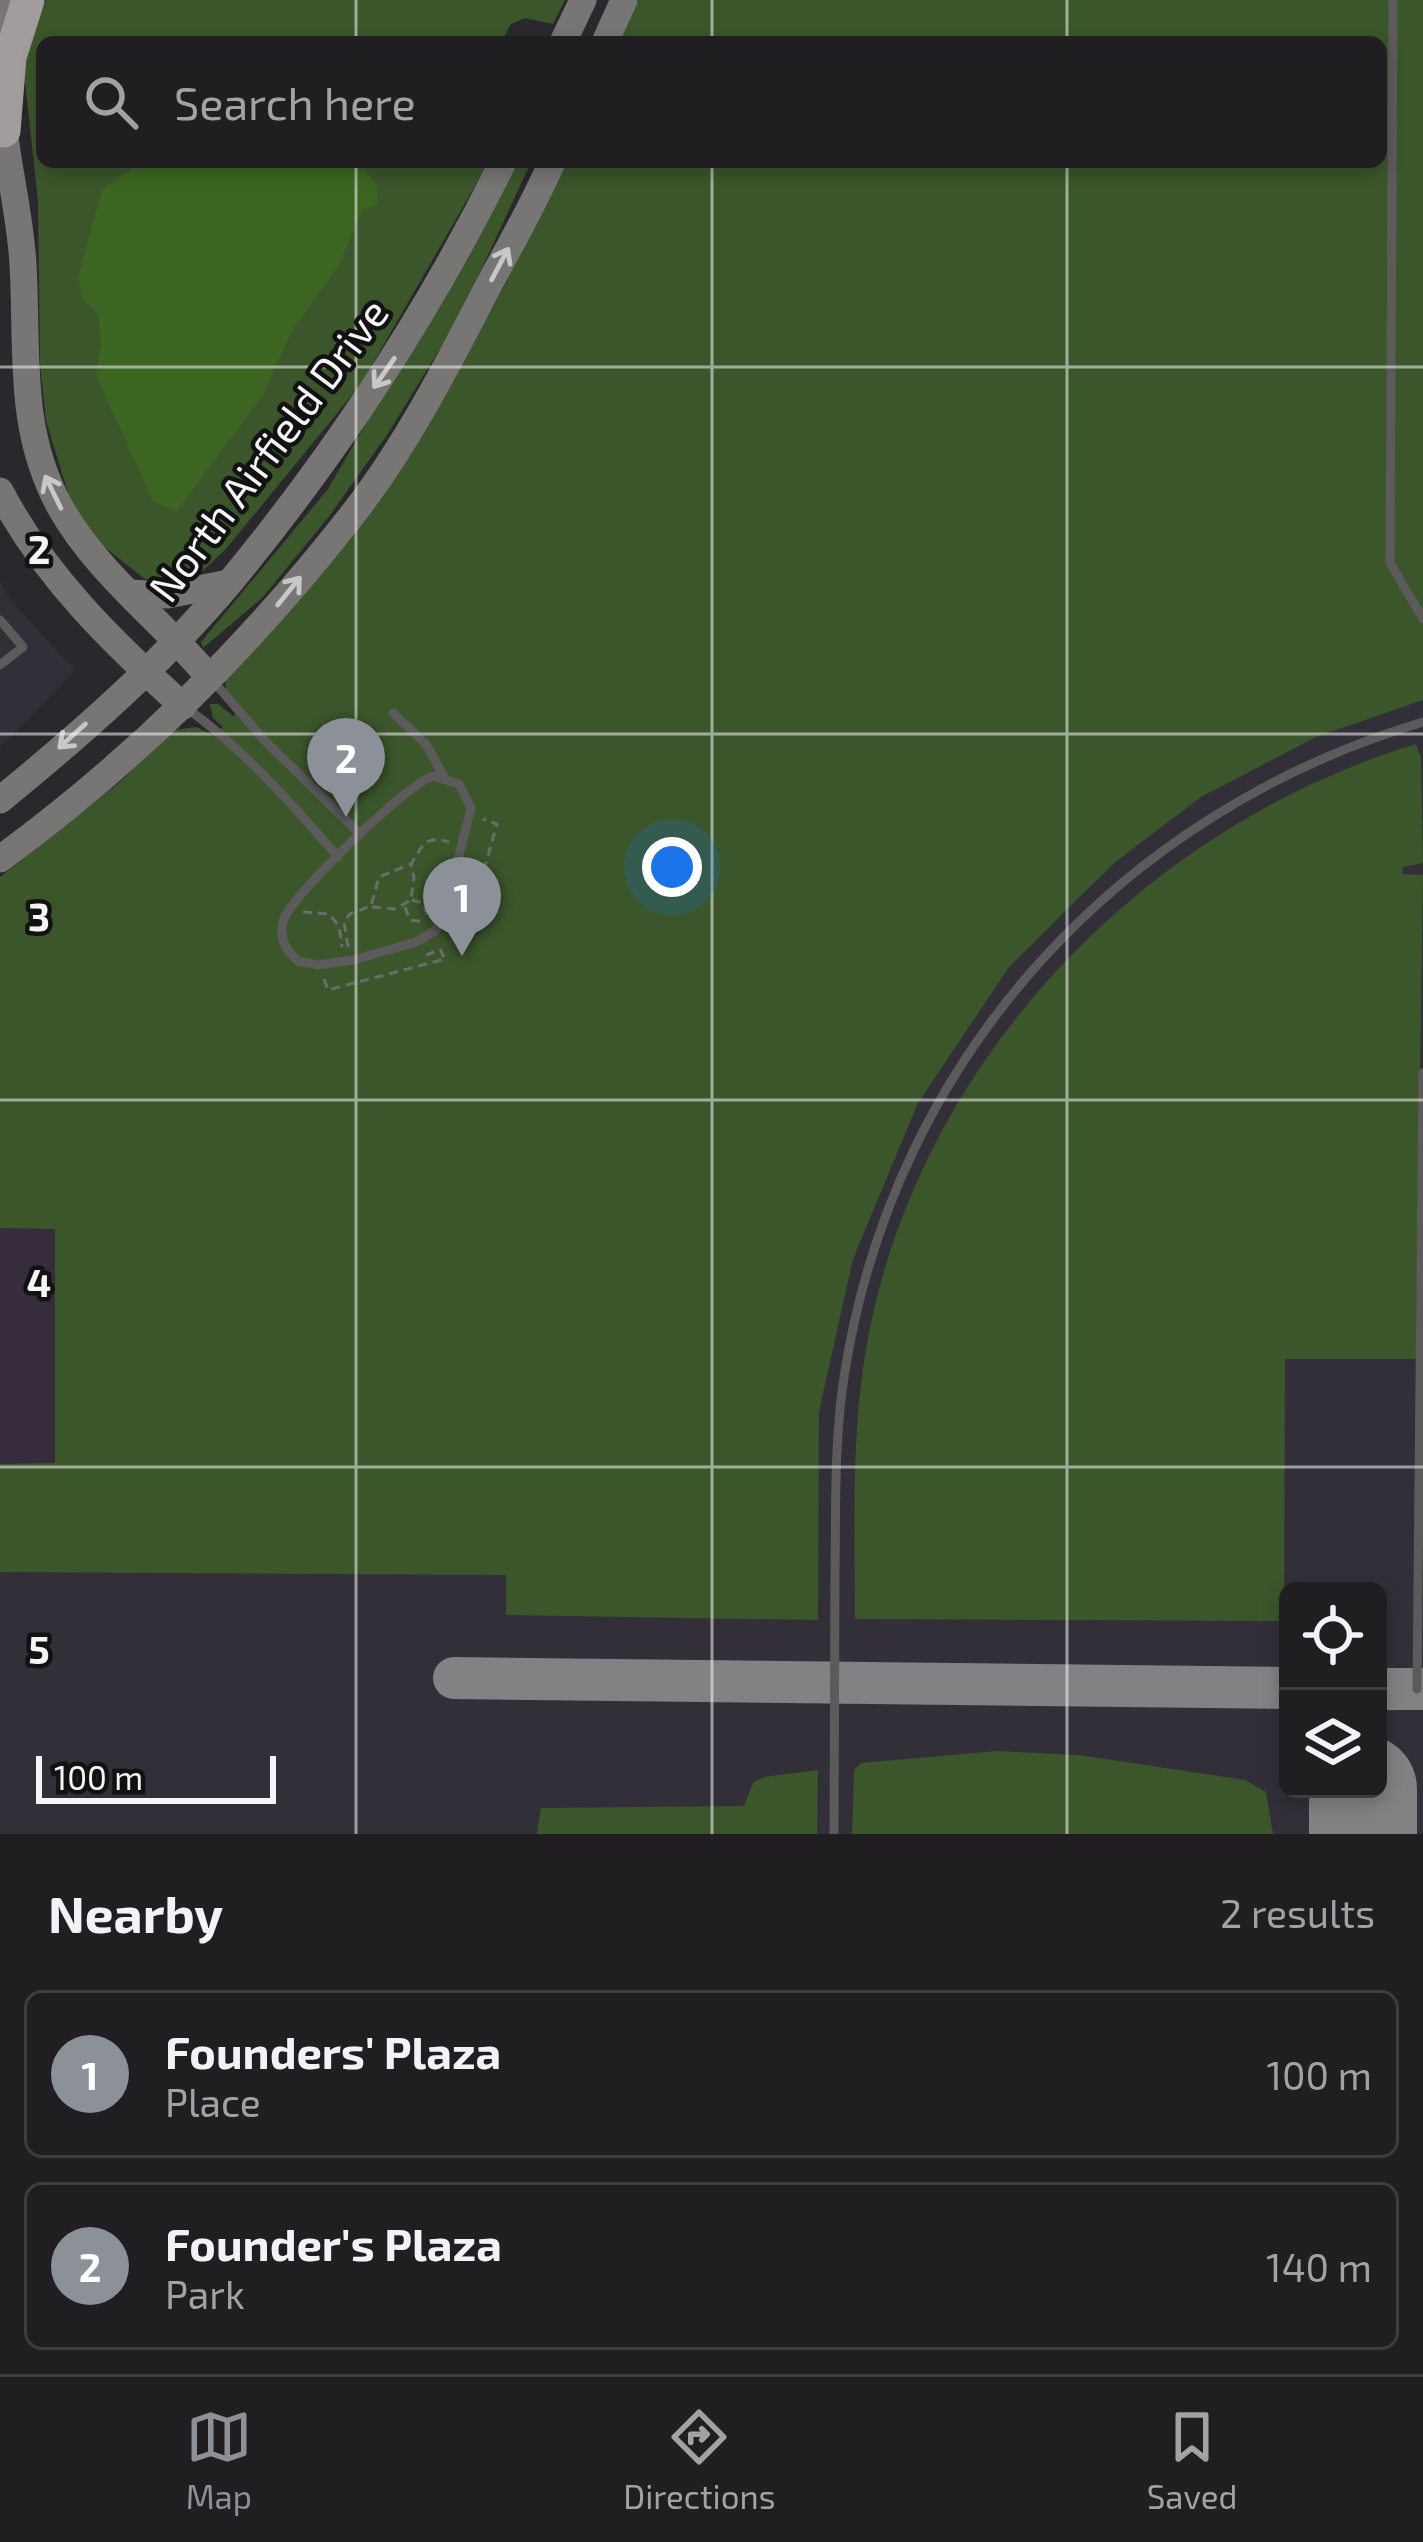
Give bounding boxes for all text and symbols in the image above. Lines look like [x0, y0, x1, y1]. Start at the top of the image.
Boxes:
search box [36, 36, 1387, 168]
icon: search [78, 69, 144, 135]
text: Search here [174, 75, 416, 129]
one-way arrow [489, 248, 512, 283]
street label: North Airfield Drive [137, 288, 397, 610]
one-way arrow [372, 356, 397, 390]
one-way arrow [41, 475, 64, 510]
text: 2 [28, 525, 50, 572]
one-way arrow [275, 575, 302, 607]
pin: 2 [307, 718, 385, 817]
one-way arrow [58, 722, 88, 749]
your location [642, 837, 702, 897]
pin: 1 [423, 857, 501, 956]
text: 3 [28, 892, 50, 939]
text: 4 [27, 1258, 51, 1305]
map controls [1279, 1582, 1387, 1798]
button: locate [1279, 1582, 1387, 1690]
text: 5 [28, 1625, 50, 1672]
button: layers [1279, 1690, 1387, 1798]
scale bar [36, 1750, 276, 1803]
text: 100 m [54, 1757, 143, 1797]
text: Nearby [48, 1882, 223, 1943]
text: 2 results [1220, 1889, 1375, 1936]
text: Founders' Plaza [165, 2024, 501, 2078]
text: 1 [82, 2051, 98, 2098]
text: 100 m [1267, 2051, 1372, 2098]
text: Place [165, 2078, 261, 2125]
text: Founder's Plaza [165, 2216, 502, 2270]
text: 2 [79, 2243, 101, 2290]
text: 140 m [1266, 2243, 1372, 2290]
text: Park [165, 2270, 245, 2317]
tab: Map [186, 2404, 252, 2516]
tab: Directions [623, 2404, 775, 2516]
tab: Saved [1147, 2404, 1237, 2516]

